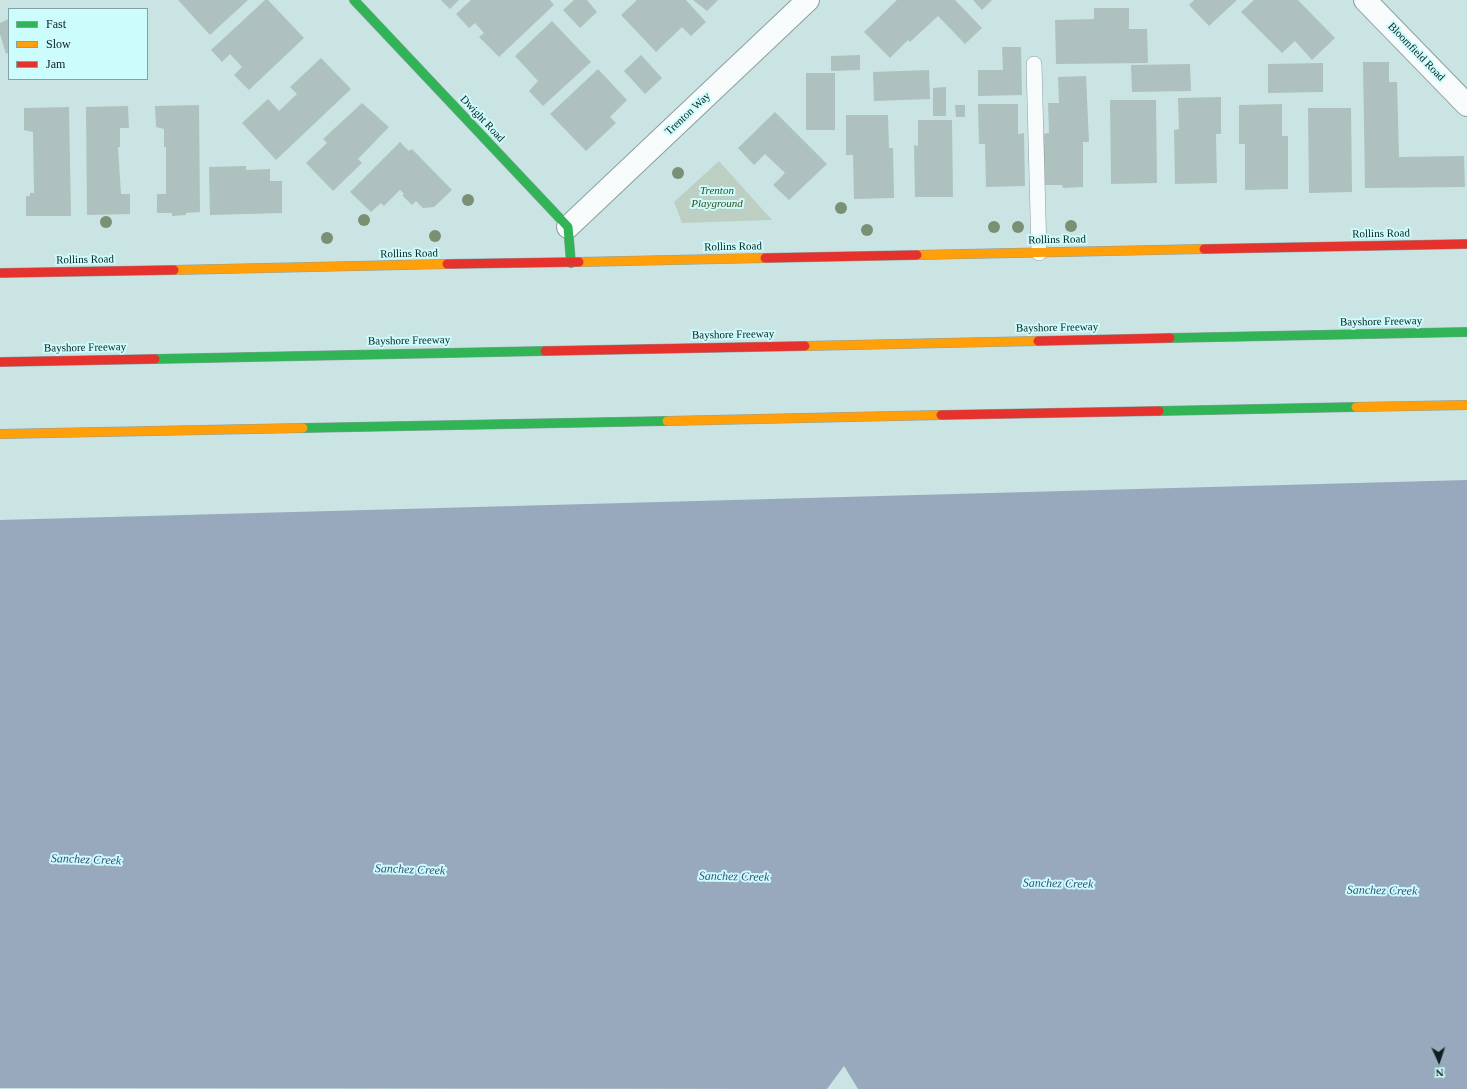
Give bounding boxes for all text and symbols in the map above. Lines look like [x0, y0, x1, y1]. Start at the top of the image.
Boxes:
legend [8, 8, 148, 80]
text: Fast [46, 17, 66, 31]
street label: Bloomfield Road [1385, 20, 1447, 84]
text: Slow [46, 37, 71, 51]
text: Jam [46, 57, 65, 71]
street label: Trenton Way [663, 90, 713, 138]
street label: Dwight Road [457, 93, 507, 145]
park label: Trenton Playground [691, 184, 743, 210]
street label: Rollins Road [1352, 227, 1410, 241]
street label: Rollins Road [1028, 233, 1086, 247]
street label: Rollins Road [704, 240, 762, 254]
street label: Rollins Road [380, 247, 438, 261]
street label: Rollins Road [56, 253, 114, 267]
street label: Bayshore Freeway [1340, 315, 1422, 329]
street label: Bayshore Freeway [1016, 321, 1098, 335]
street label: Bayshore Freeway [692, 328, 774, 342]
street label: Bayshore Freeway [368, 334, 450, 348]
street label: Bayshore Freeway [44, 341, 126, 355]
water label: Sanchez Creek [51, 852, 121, 868]
water label: Sanchez Creek [375, 862, 445, 878]
water label: Sanchez Creek [699, 869, 769, 885]
water label: Sanchez Creek [1023, 876, 1093, 892]
water label: Sanchez Creek [1347, 883, 1417, 899]
north arrow [1419, 1041, 1459, 1081]
text: N [1435, 1067, 1444, 1079]

